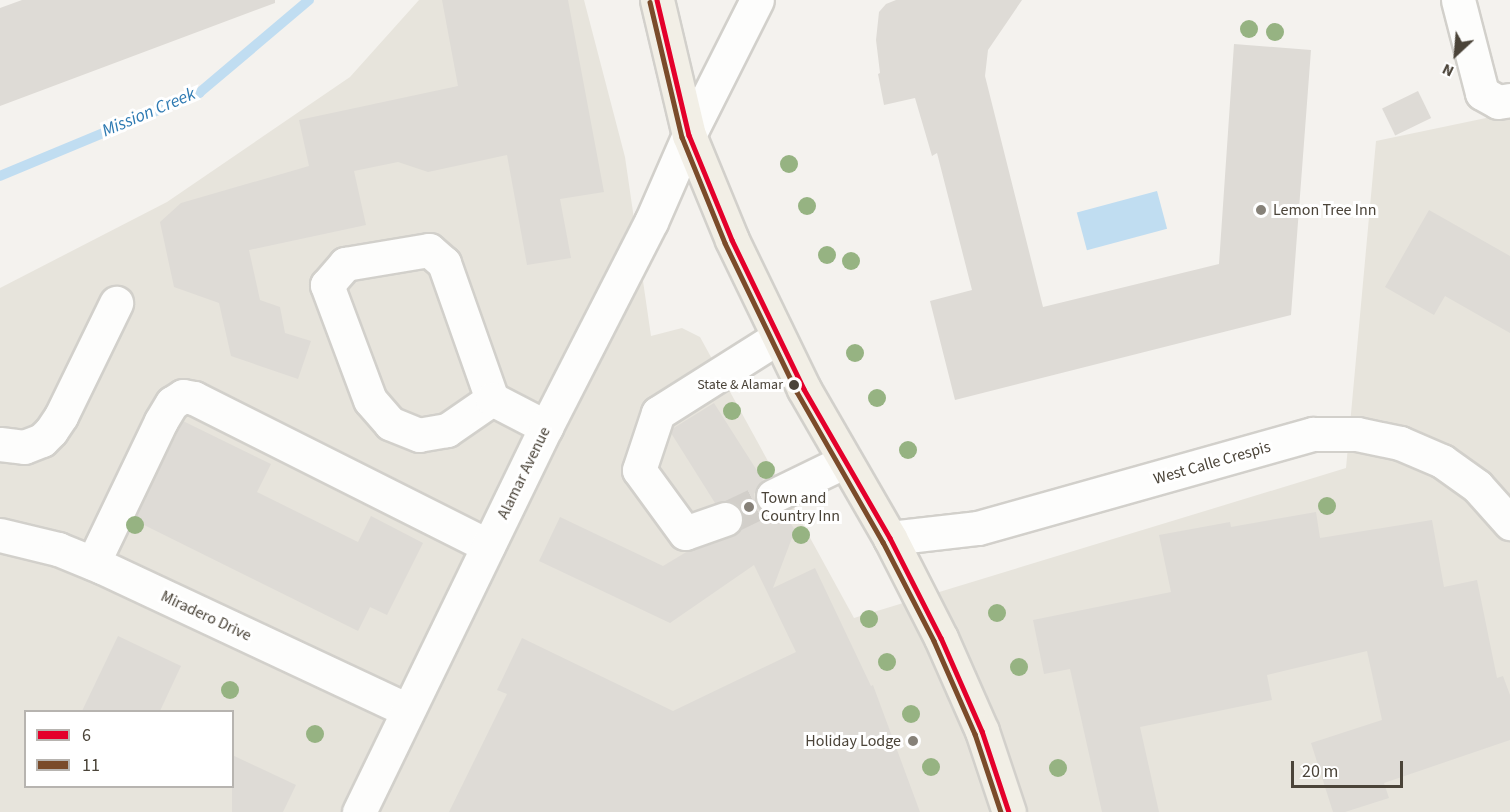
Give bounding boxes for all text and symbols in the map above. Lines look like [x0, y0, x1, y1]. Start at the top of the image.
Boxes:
north arrow [1426, 24, 1486, 84]
text: N [1439, 58, 1458, 82]
water label: Mission Creek [99, 84, 199, 142]
place label: Lemon Tree Inn [1273, 200, 1376, 220]
marker: Lemon Tree Inn [1254, 203, 1268, 217]
place label: State & Alamar [697, 377, 783, 393]
marker: State & Alamar [788, 379, 800, 391]
street label: Alamar Avenue [493, 424, 555, 522]
street label: West Calle Crespis [1151, 437, 1273, 489]
place label: Town and Country Inn [761, 488, 840, 526]
marker: Town and Country Inn [742, 500, 756, 514]
street label: Miradero Drive [158, 587, 254, 645]
legend [24, 710, 234, 788]
text: 6 [82, 723, 91, 748]
place label: Holiday Lodge [805, 731, 901, 751]
marker: Holiday Lodge [906, 734, 920, 748]
scale bar [1294, 749, 1406, 787]
text: 11 [82, 753, 100, 778]
text: 20 m [1302, 759, 1338, 784]

